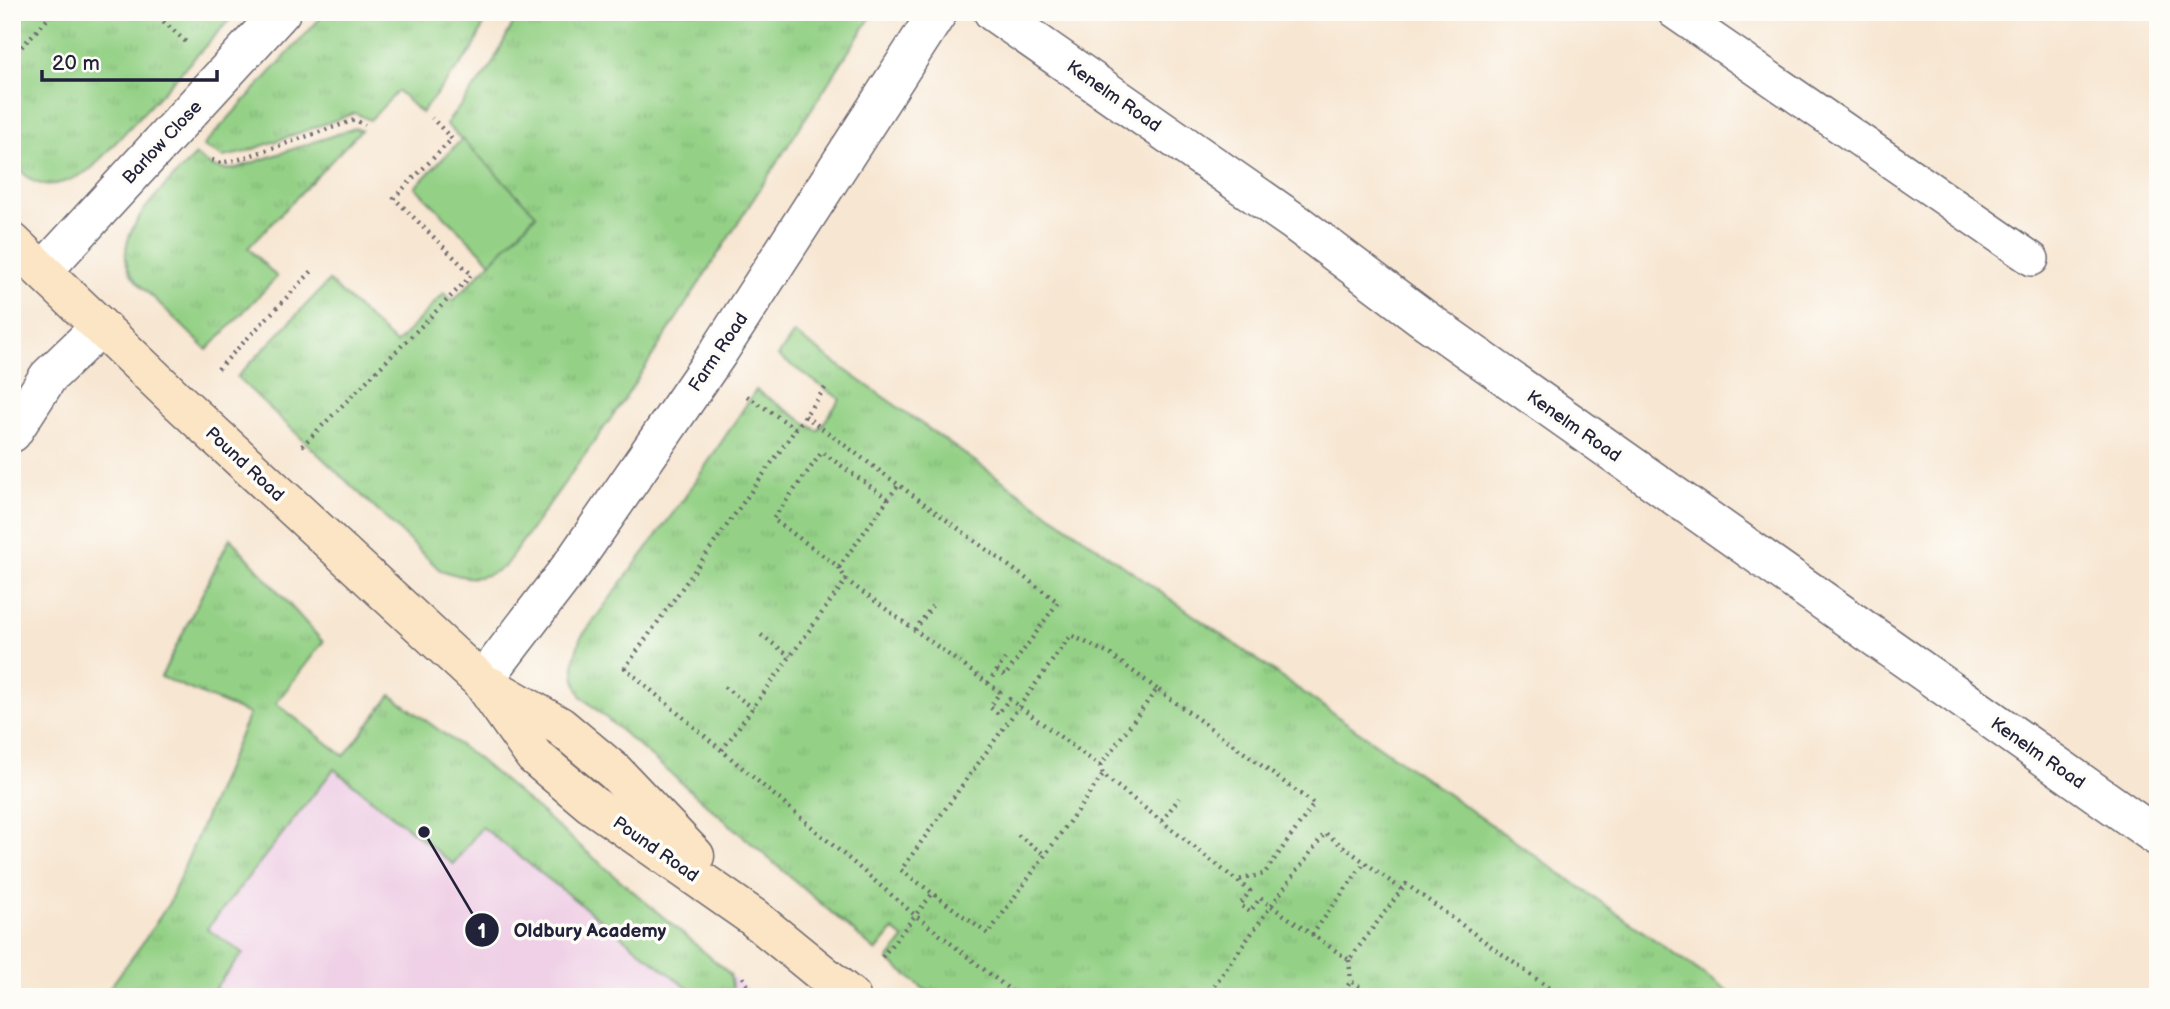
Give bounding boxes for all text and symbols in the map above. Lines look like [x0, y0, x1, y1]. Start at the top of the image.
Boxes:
scale bar [42, 38, 217, 82]
text: 20 m [52, 51, 100, 76]
street label: Kenelm Road [1063, 56, 1165, 137]
street label: Barlow Close [118, 96, 207, 188]
street label: Farm Road [685, 309, 752, 396]
street label: Kenelm Road [1523, 386, 1625, 467]
street label: Pound Road [201, 423, 288, 506]
street label: Kenelm Road [1987, 713, 2089, 794]
street label: Pound Road [609, 812, 703, 887]
callout: Oldbury Academy [464, 910, 681, 950]
text: 1 [478, 919, 486, 944]
text: Oldbury Academy [514, 920, 667, 943]

